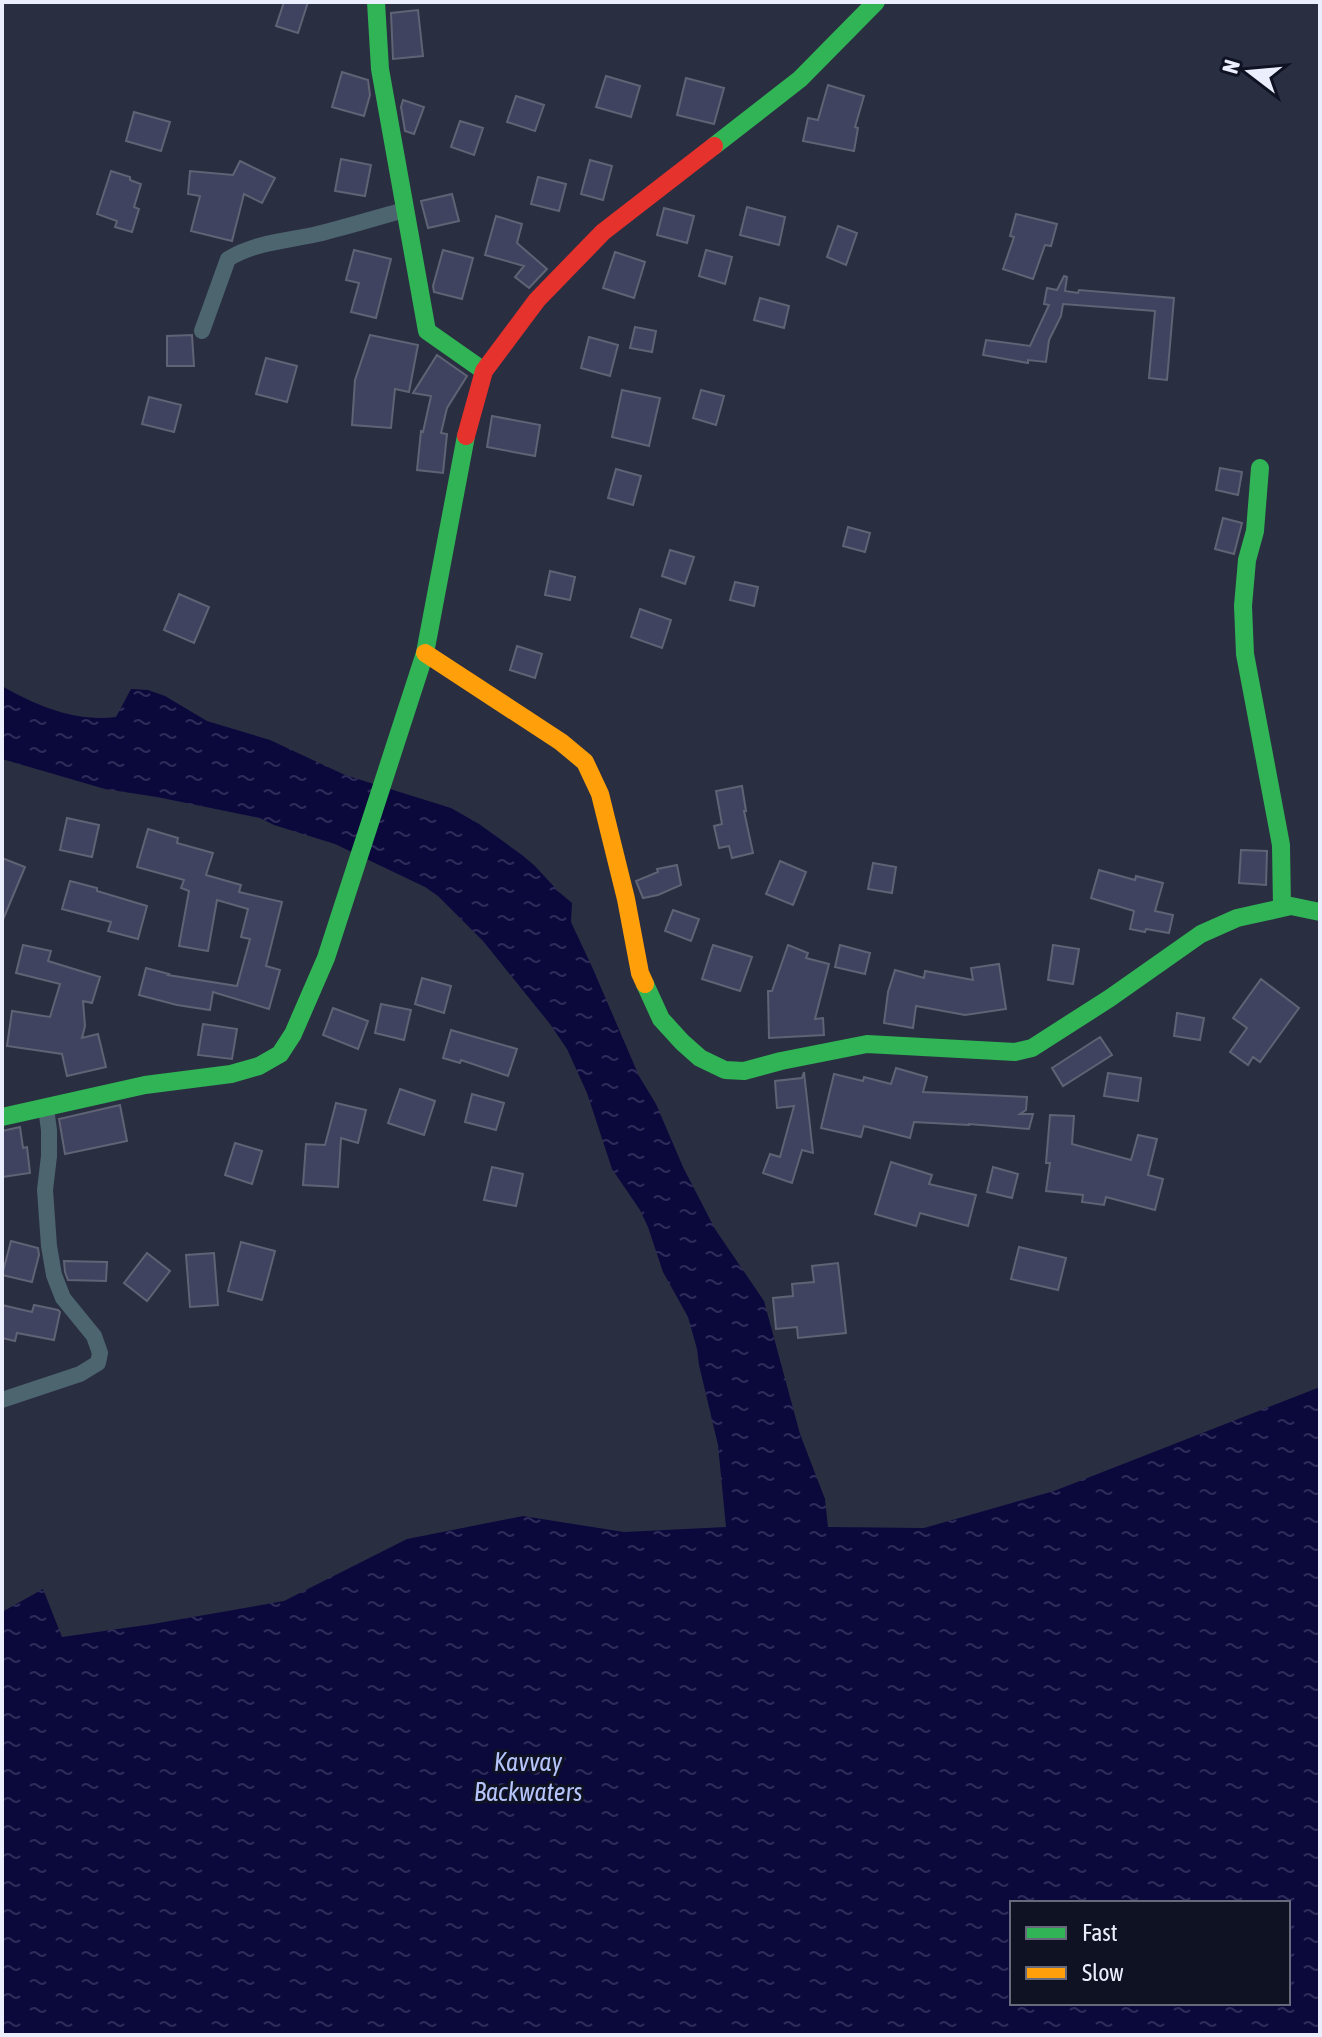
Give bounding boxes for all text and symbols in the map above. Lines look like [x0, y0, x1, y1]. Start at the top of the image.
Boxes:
north arrow [1210, 32, 1290, 112]
text: N [1216, 57, 1245, 76]
water label: Kavvay Backwaters [474, 1747, 582, 1807]
legend [1010, 1901, 1290, 2005]
text: Fast [1082, 1919, 1118, 1946]
text: Slow [1082, 1959, 1124, 1986]

